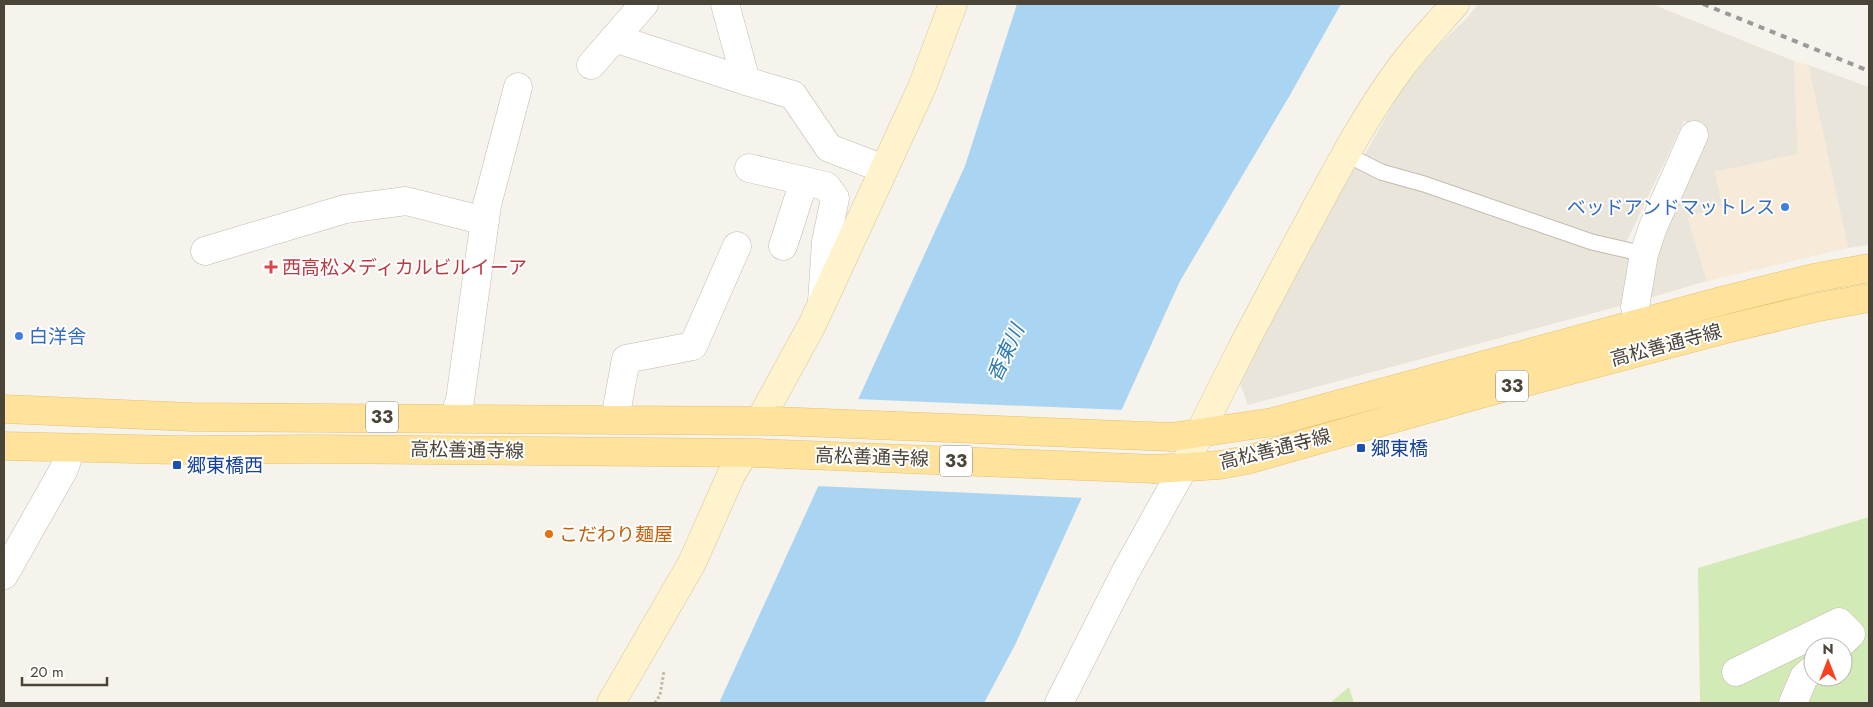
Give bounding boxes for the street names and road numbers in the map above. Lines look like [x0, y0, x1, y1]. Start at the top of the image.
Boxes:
street label: 高松善通寺線 [1607, 317, 1725, 373]
road number: 33 [1496, 371, 1528, 402]
road number: 33 [366, 402, 398, 432]
street label: 高松善通寺線 [1216, 422, 1334, 476]
street label: 高松善通寺線 [410, 436, 524, 464]
street label: 高松善通寺線 [815, 442, 929, 472]
road number: 33 [940, 446, 972, 476]

